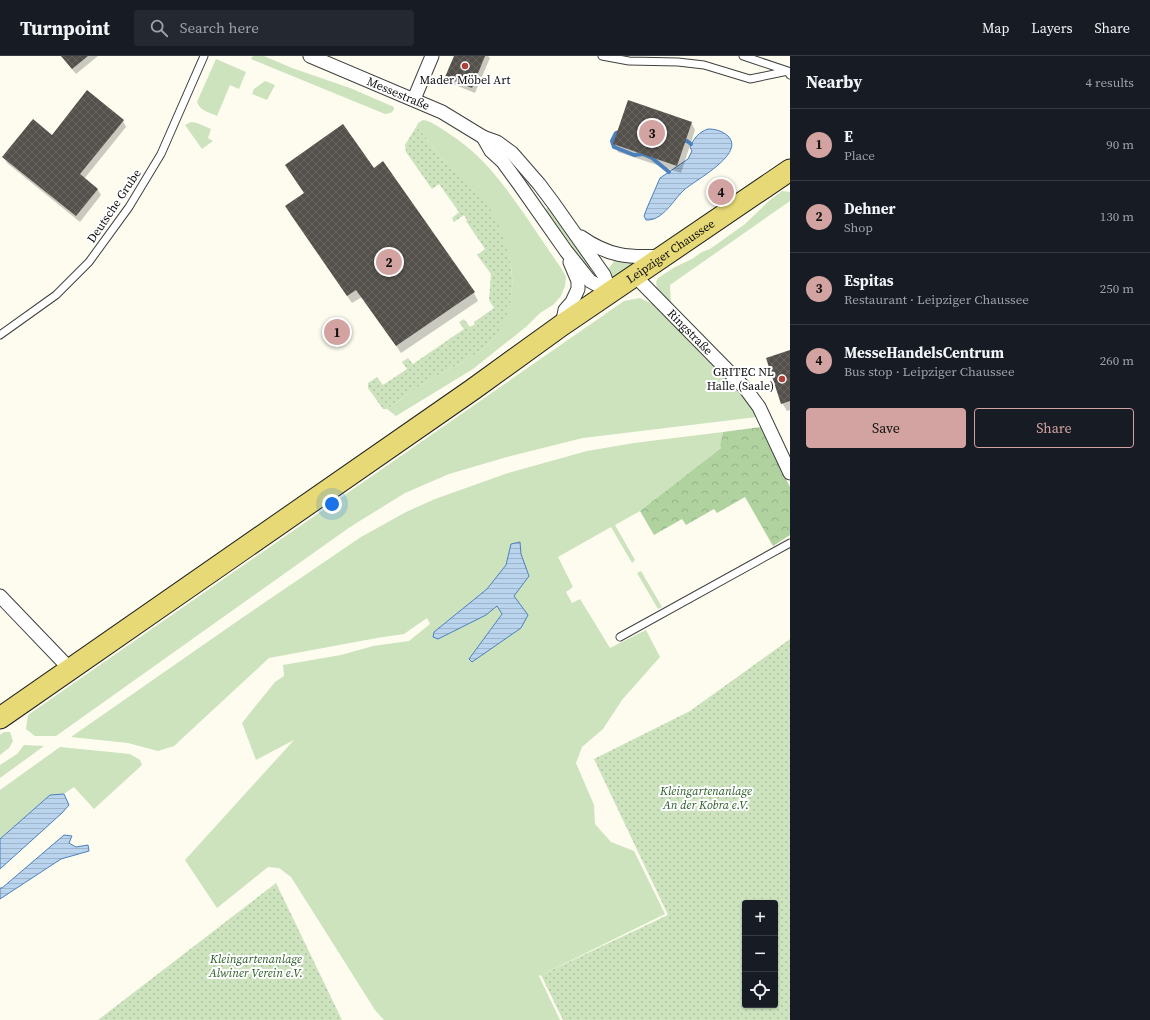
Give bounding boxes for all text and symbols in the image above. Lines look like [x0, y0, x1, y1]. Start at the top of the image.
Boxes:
search box [134, 10, 414, 46]
text: Turnpoint [20, 15, 110, 41]
icon: search [148, 17, 170, 39]
text: Search here [180, 17, 259, 38]
text: Map [982, 18, 1009, 38]
text: Layers [1031, 18, 1073, 38]
text: Share [1095, 18, 1130, 38]
marker: Mader Möbel Art [460, 61, 470, 71]
text: Nearby [806, 70, 862, 94]
place label: Mader Möbel Art [419, 72, 511, 88]
street label: Messestraße [365, 73, 432, 114]
text: 4 results [1086, 74, 1134, 91]
pin: 3 [639, 118, 665, 148]
text: E [844, 126, 853, 147]
text: 1 [815, 136, 823, 153]
text: 90 m [1106, 136, 1134, 153]
text: Place [844, 147, 875, 164]
street label: Deutsche Grube [83, 166, 145, 246]
pin: 4 [708, 177, 734, 207]
text: Dehner [844, 198, 895, 219]
text: 2 [815, 208, 823, 225]
text: 130 m [1100, 208, 1134, 225]
street label: Leipziger Chaussee [623, 216, 718, 287]
text: Shop [844, 219, 873, 236]
pin: 2 [376, 247, 402, 277]
text: Espitas [844, 270, 894, 291]
text: 3 [815, 280, 823, 297]
text: 250 m [1100, 280, 1134, 297]
text: Restaurant · Leipziger Chaussee [844, 291, 1029, 308]
street label: Ringstraße [664, 306, 716, 358]
pin: 1 [324, 317, 350, 347]
text: MesseHandelsCentrum [844, 342, 1004, 363]
text: 4 [815, 352, 823, 369]
text: 260 m [1100, 352, 1134, 369]
text: Bus stop · Leipziger Chaussee [844, 363, 1015, 380]
place label: GRITEC NL Halle (Saale) [707, 364, 774, 394]
marker: GRITEC NL Halle (Saale) [777, 374, 787, 384]
button: Save [806, 408, 966, 448]
button: Share [974, 408, 1134, 448]
your location [322, 494, 342, 514]
park label: Kleingartenanlage An der Kobra e.V. [659, 783, 752, 813]
map controls [742, 900, 778, 1008]
button: + [742, 900, 778, 936]
button: − [742, 936, 778, 972]
park label: Kleingartenanlage Alwiner Verein e.V. [208, 951, 303, 981]
button: locate [742, 972, 778, 1008]

